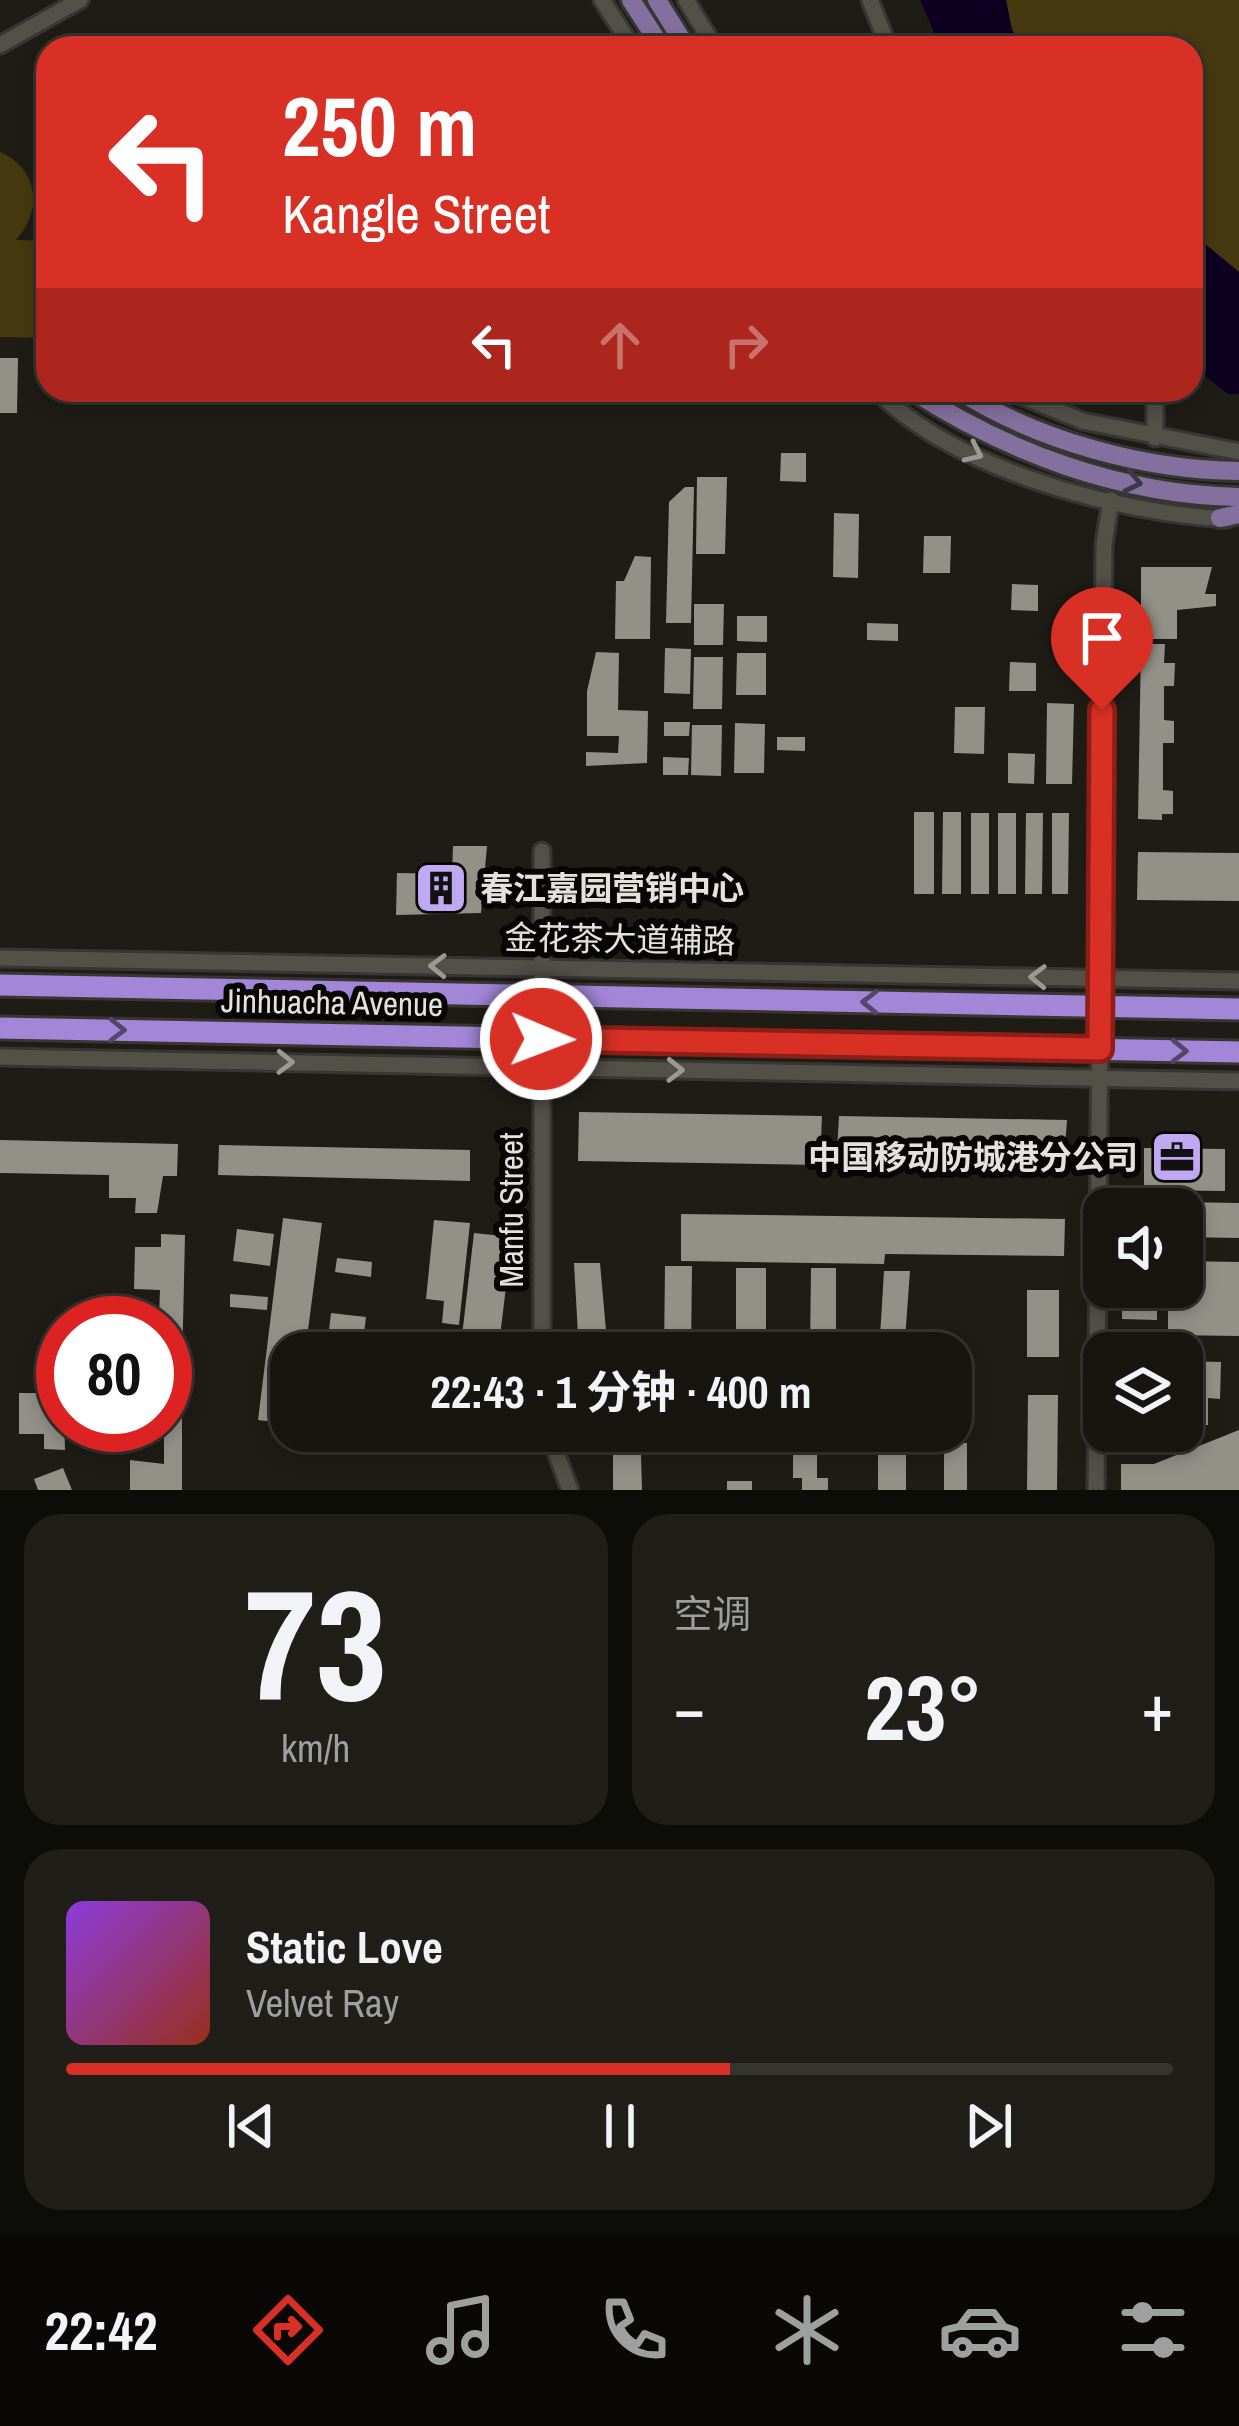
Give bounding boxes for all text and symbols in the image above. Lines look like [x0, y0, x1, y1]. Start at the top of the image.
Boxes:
text: 250 m [282, 69, 477, 182]
icon: left [84, 84, 240, 240]
text: Kangle Street [282, 177, 550, 250]
icon: left [461, 312, 527, 378]
icon: ahead [587, 312, 653, 378]
icon: right [713, 312, 779, 378]
one-way arrow [962, 439, 983, 462]
one-way arrow [1123, 469, 1143, 494]
pin [1051, 587, 1153, 710]
icon: arrive [1069, 605, 1135, 671]
building icon: 春江嘉园营销中心 [413, 860, 469, 916]
place label: 春江嘉园营销中心 [480, 866, 744, 910]
street label: 金花茶大道辅路 [504, 915, 736, 963]
one-way arrow [428, 953, 446, 979]
one-way arrow [1028, 965, 1047, 991]
position arrow [478, 976, 604, 1102]
street label: Jinhuacha Avenue [221, 978, 443, 1026]
one-way arrow [860, 989, 878, 1015]
one-way arrow [108, 1017, 127, 1043]
one-way arrow [1170, 1038, 1189, 1064]
one-way arrow [276, 1049, 295, 1075]
one-way arrow [666, 1057, 685, 1083]
office icon: 中国移动防城港分公司 [1149, 1129, 1205, 1185]
street label: Manfu Street [489, 1133, 533, 1287]
place label: 中国移动防城港分公司 [808, 1135, 1138, 1179]
map controls [1083, 1188, 1203, 1452]
button: sound [1083, 1188, 1203, 1308]
speed limit sign: 80 [36, 1296, 192, 1452]
button: layers [1083, 1332, 1203, 1452]
text: 22:43 · 1 分钟 · 400 m [430, 1361, 812, 1422]
text: 73 [245, 1539, 387, 1749]
text: 空调 [674, 1588, 752, 1640]
text: 23° [864, 1647, 982, 1768]
text: − [674, 1663, 705, 1752]
text: + [1141, 1663, 1173, 1752]
text: km/h [281, 1722, 350, 1774]
text: Static Love [246, 1916, 443, 1977]
text: Velvet Ray [246, 1977, 399, 2029]
icon: previous [218, 2093, 284, 2159]
icon: pause [587, 2093, 653, 2159]
icon: next [956, 2093, 1022, 2159]
icon: directions [246, 2288, 330, 2372]
icon: music [419, 2288, 503, 2372]
icon: phone [592, 2288, 676, 2372]
icon: climate [765, 2288, 849, 2372]
icon: car [938, 2288, 1022, 2372]
icon: filters [1111, 2288, 1195, 2372]
text: 22:42 [44, 2294, 158, 2367]

